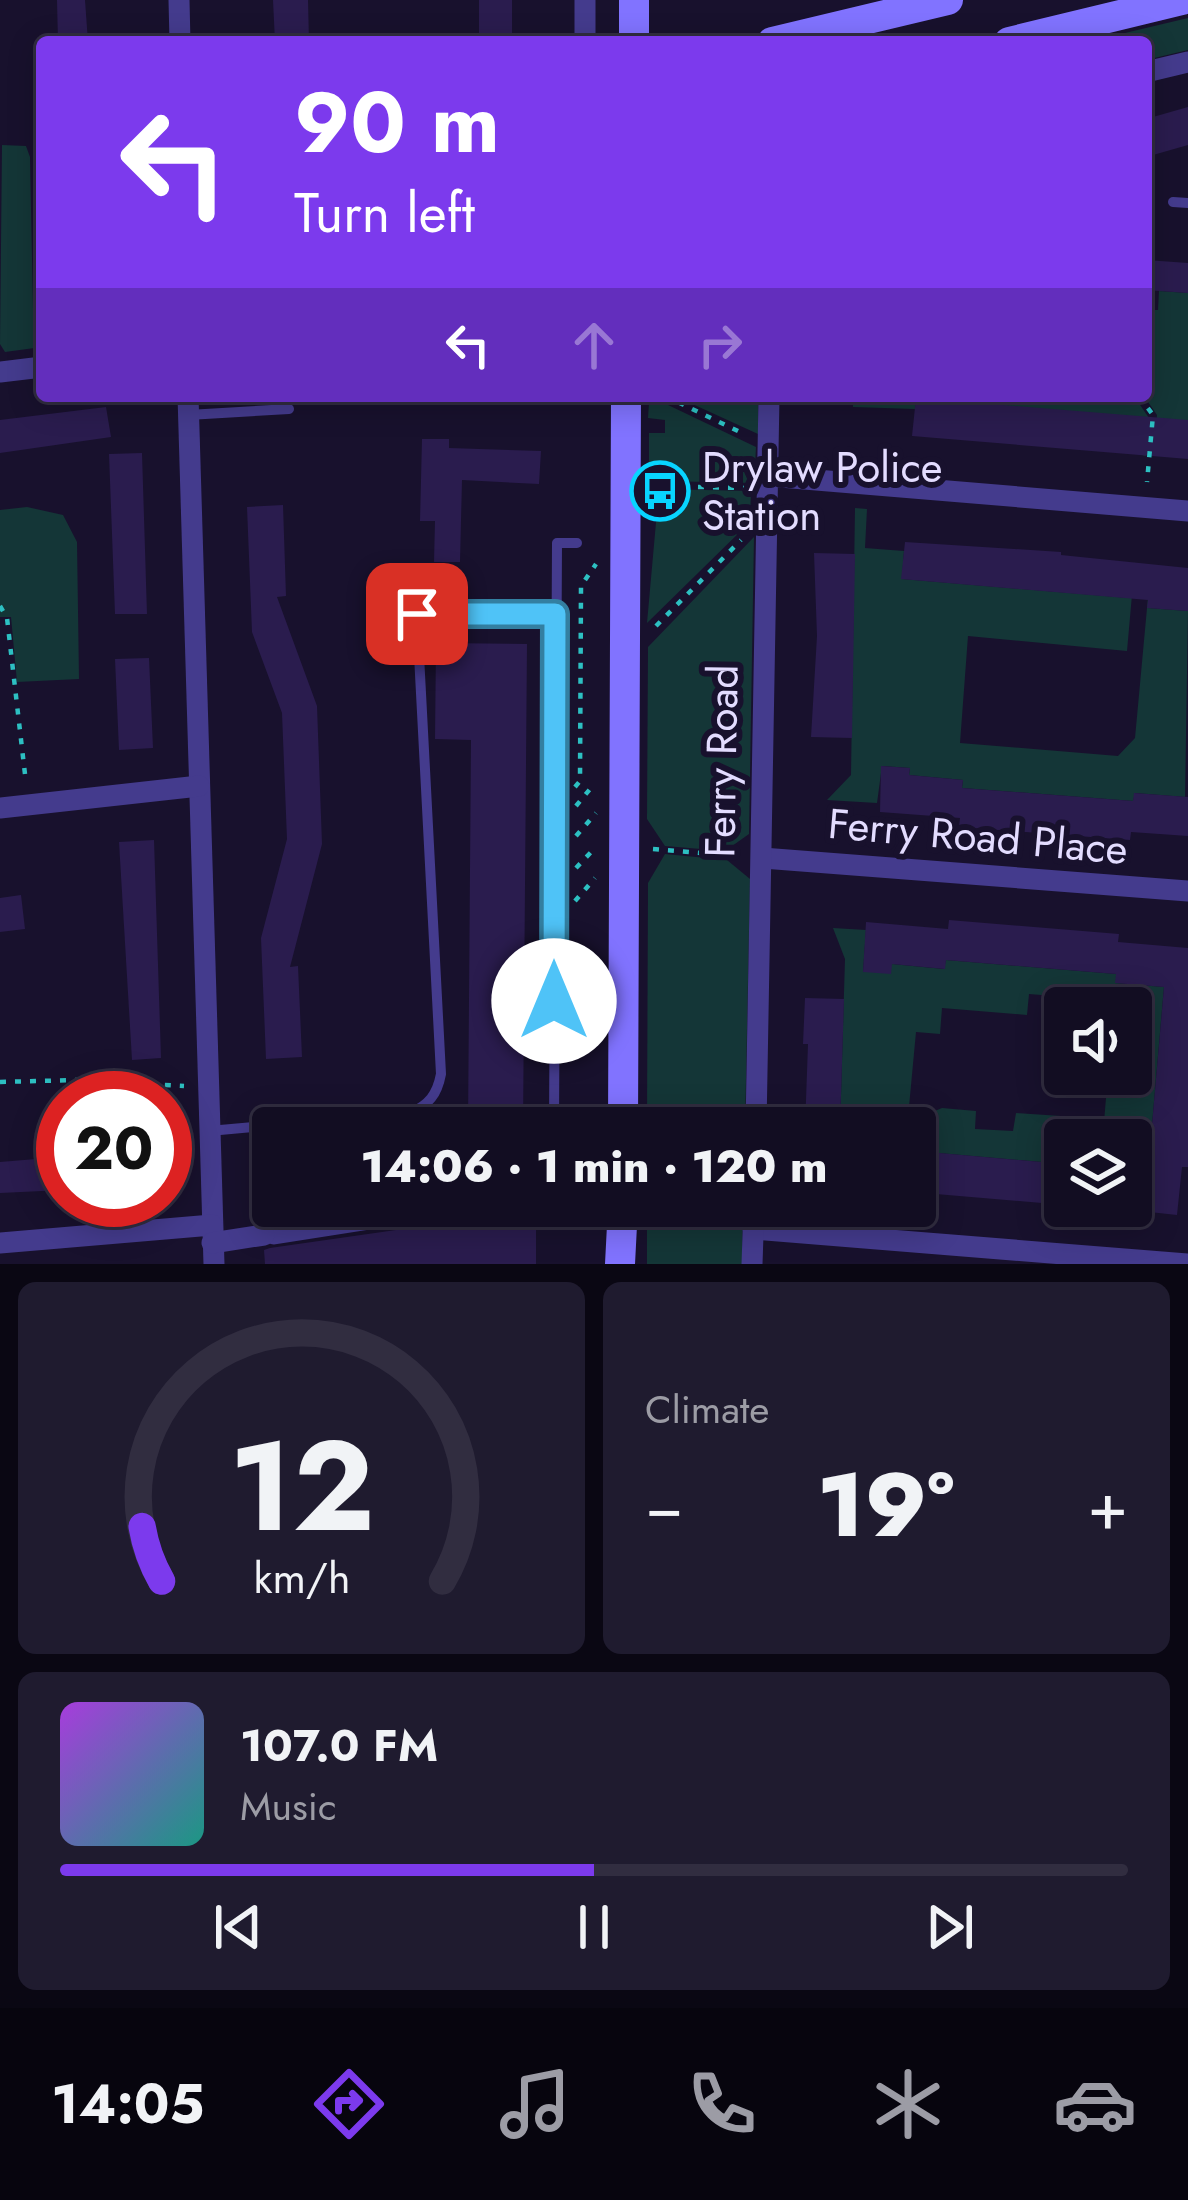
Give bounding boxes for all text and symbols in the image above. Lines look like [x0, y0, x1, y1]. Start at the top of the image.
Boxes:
text: 90 m [294, 62, 500, 184]
icon: left [96, 84, 252, 240]
text: Turn left [294, 174, 475, 252]
icon: left [435, 312, 501, 378]
icon: ahead [561, 312, 627, 378]
icon: right [687, 312, 753, 378]
place label: Drylaw Police Station [702, 437, 943, 546]
bus stop icon: Drylaw Police Station [629, 460, 691, 522]
pin [366, 563, 468, 665]
icon: arrive [384, 581, 450, 647]
street label: Ferry Road [689, 664, 754, 858]
street label: Ferry Road Place [826, 793, 1130, 880]
position arrow [491, 938, 617, 1064]
map controls [1044, 987, 1152, 1227]
button: sound [1044, 987, 1152, 1095]
speed limit sign: 20 [36, 1071, 192, 1227]
button: layers [1044, 1119, 1152, 1227]
text: 14:06 · 1 min · 120 m [361, 1134, 827, 1199]
text: Climate [645, 1381, 769, 1438]
text: 12 [229, 1396, 374, 1577]
text: 19° [817, 1440, 954, 1570]
text: − [645, 1458, 684, 1554]
text: + [1087, 1458, 1128, 1554]
text: km/h [253, 1547, 350, 1609]
text: 107.0 FM [240, 1713, 438, 1778]
text: Music [240, 1778, 337, 1835]
icon: previous [205, 1894, 271, 1960]
icon: pause [561, 1894, 627, 1960]
icon: next [917, 1894, 983, 1960]
icon: directions [307, 2062, 391, 2146]
icon: music [493, 2062, 577, 2146]
icon: phone [680, 2062, 764, 2146]
icon: climate [866, 2062, 950, 2146]
icon: car [1053, 2062, 1137, 2146]
text: 14:05 [51, 2065, 204, 2143]

